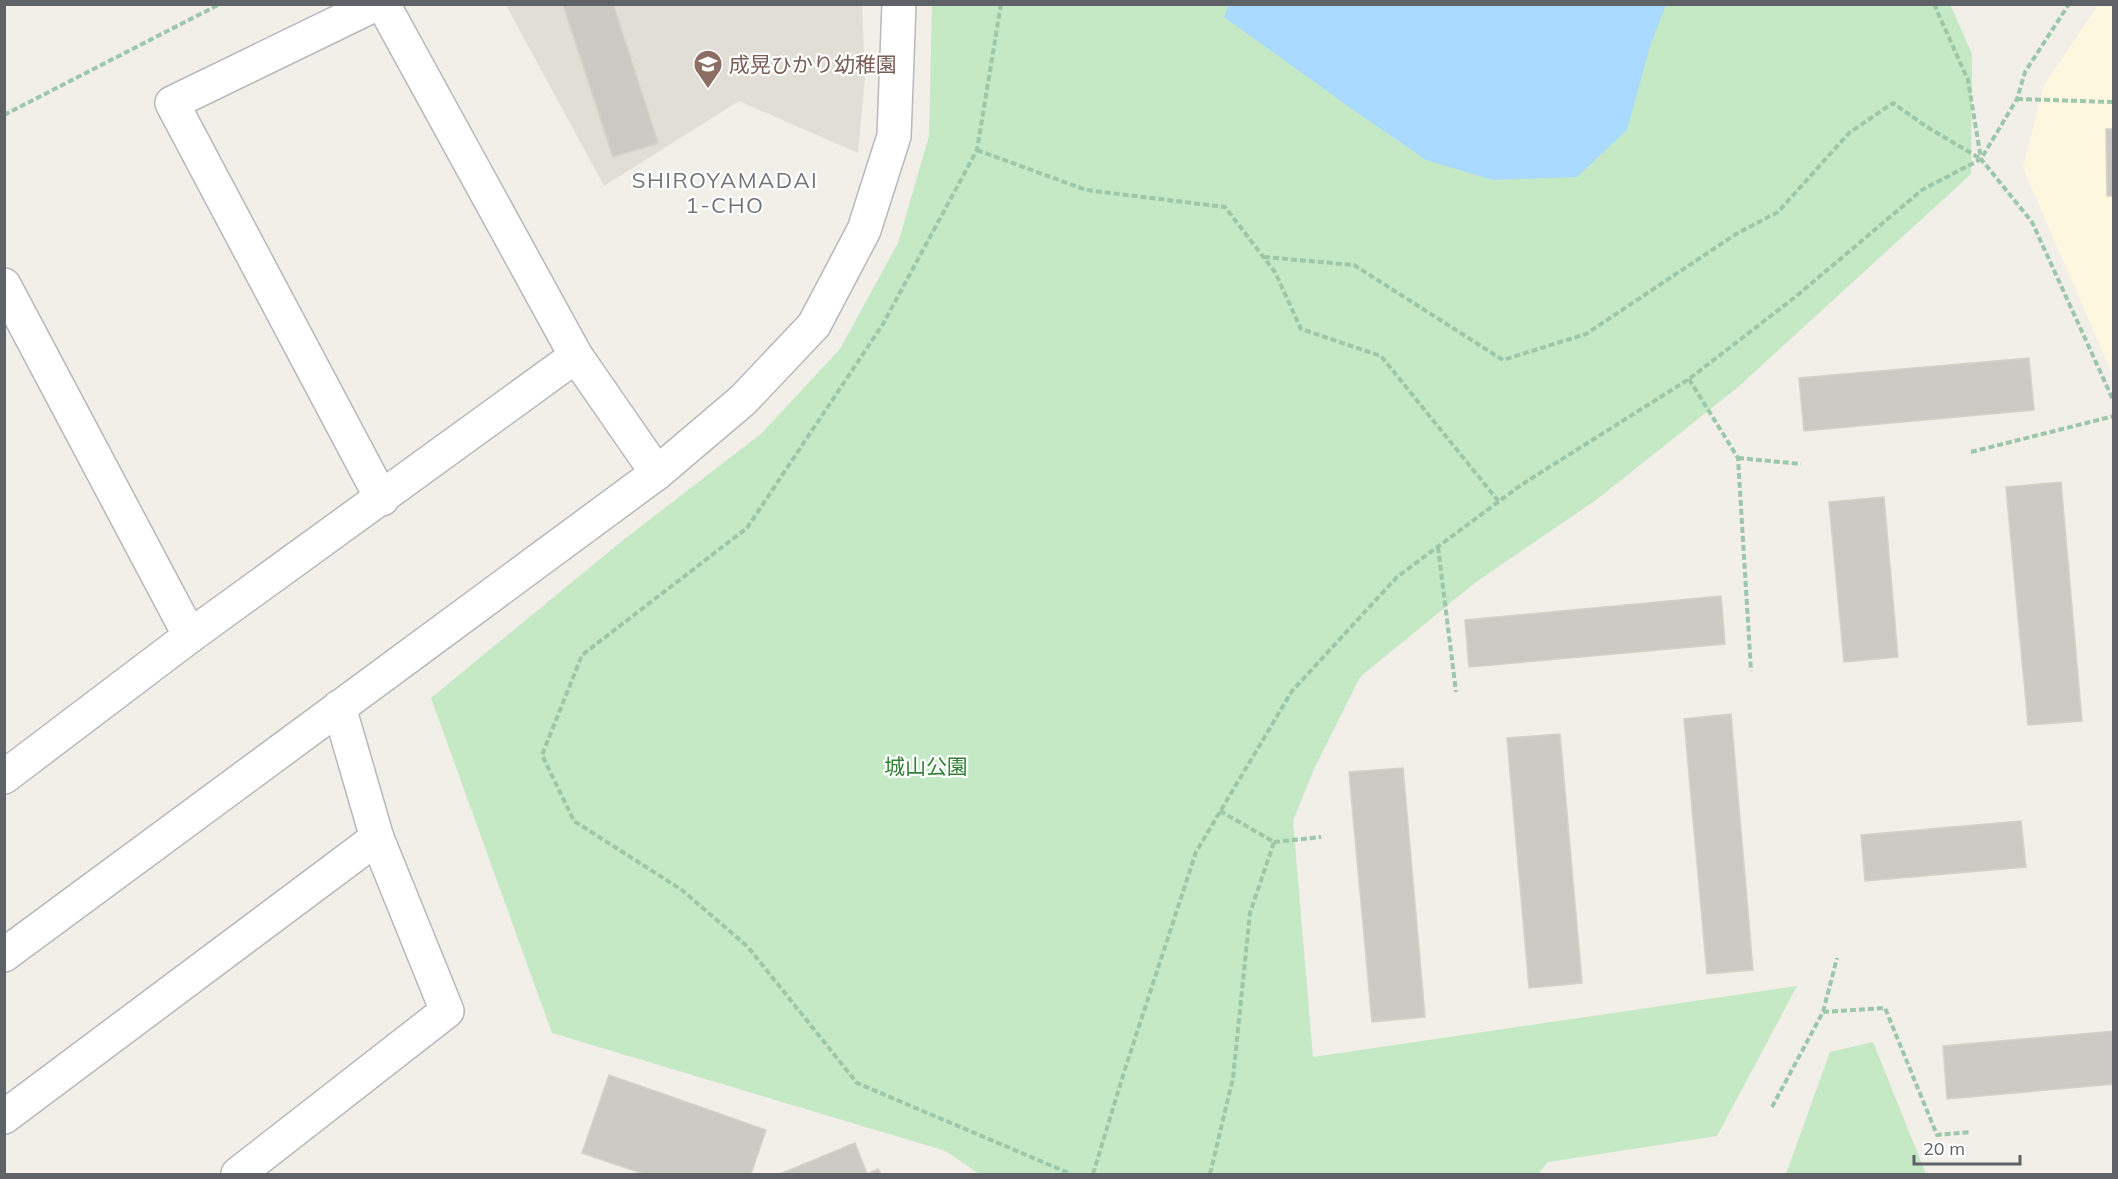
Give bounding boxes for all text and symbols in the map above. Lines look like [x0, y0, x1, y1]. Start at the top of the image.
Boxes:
school or university icon: 成晃ひかり幼稚園 [692, 48, 724, 90]
place label: 成晃ひかり幼稚園 [729, 51, 897, 77]
district label: SHIROYAMADAI 1-CHO [632, 166, 818, 219]
park label: 城山公園 [884, 753, 968, 779]
scale bar [1914, 1128, 2020, 1166]
text: 20 m [1923, 1137, 1965, 1160]

